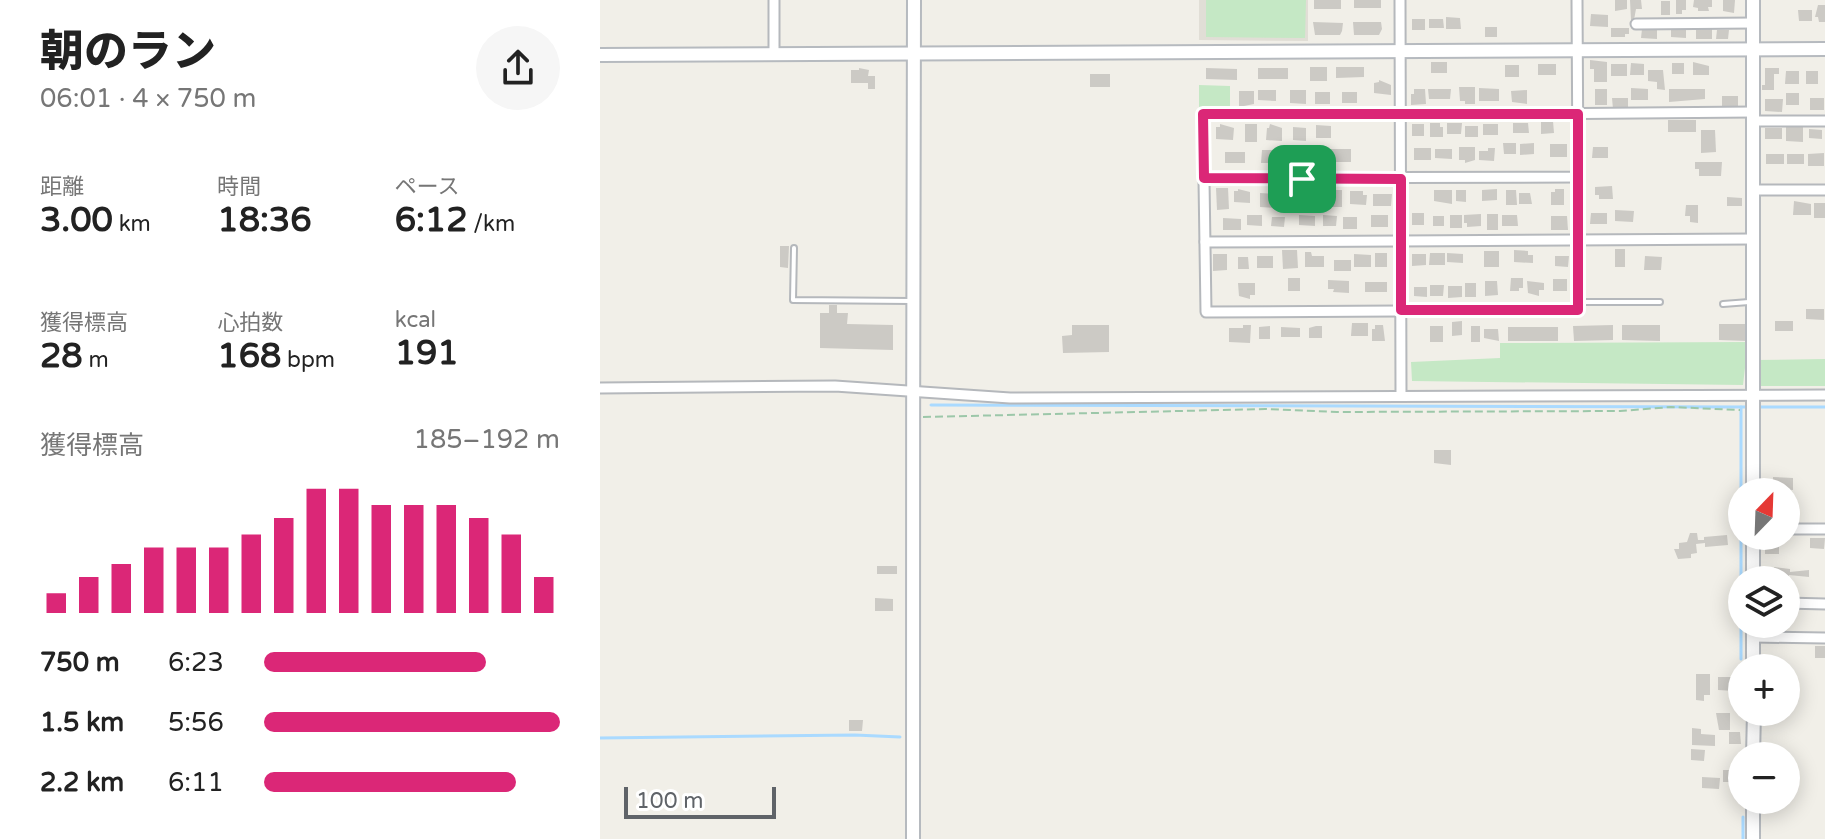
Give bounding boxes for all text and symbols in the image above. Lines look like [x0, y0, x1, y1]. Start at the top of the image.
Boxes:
text: 朝のラン [40, 26, 216, 79]
button: share [476, 26, 560, 110]
text: 06:01 · 4 × 750 m [40, 83, 256, 114]
pin [1268, 145, 1336, 213]
icon: arrive [1280, 157, 1324, 201]
text: 距離 [40, 174, 84, 200]
text: 時間 [217, 174, 261, 200]
text: ペース [395, 174, 460, 200]
text: 3.00 [40, 200, 113, 241]
text: 18:36 [217, 200, 312, 241]
text: 6:12 [395, 200, 468, 241]
text: km [113, 211, 151, 237]
text: /km [468, 211, 515, 237]
text: kcal [395, 307, 436, 333]
text: 獲得標高 [40, 310, 128, 336]
text: 心拍数 [217, 310, 283, 336]
text: 191 [395, 333, 459, 374]
text: 28 [40, 336, 83, 377]
text: 168 [217, 336, 281, 377]
text: m [83, 347, 109, 373]
text: bpm [281, 347, 335, 373]
text: 185–192 m [414, 424, 560, 455]
text: 獲得標高 [40, 430, 144, 461]
north arrow [1728, 478, 1800, 550]
map controls [1728, 478, 1800, 814]
button: layers [1728, 566, 1800, 638]
text: 750 m [40, 647, 120, 678]
text: 6:23 [168, 647, 224, 678]
button: + [1728, 654, 1800, 726]
text: 1.5 km [40, 707, 124, 738]
text: 5:56 [168, 707, 224, 738]
button: − [1728, 742, 1800, 814]
text: 2.2 km [40, 767, 124, 798]
text: 6:11 [168, 767, 224, 798]
scale bar [624, 783, 776, 819]
text: 100 m [636, 788, 703, 814]

